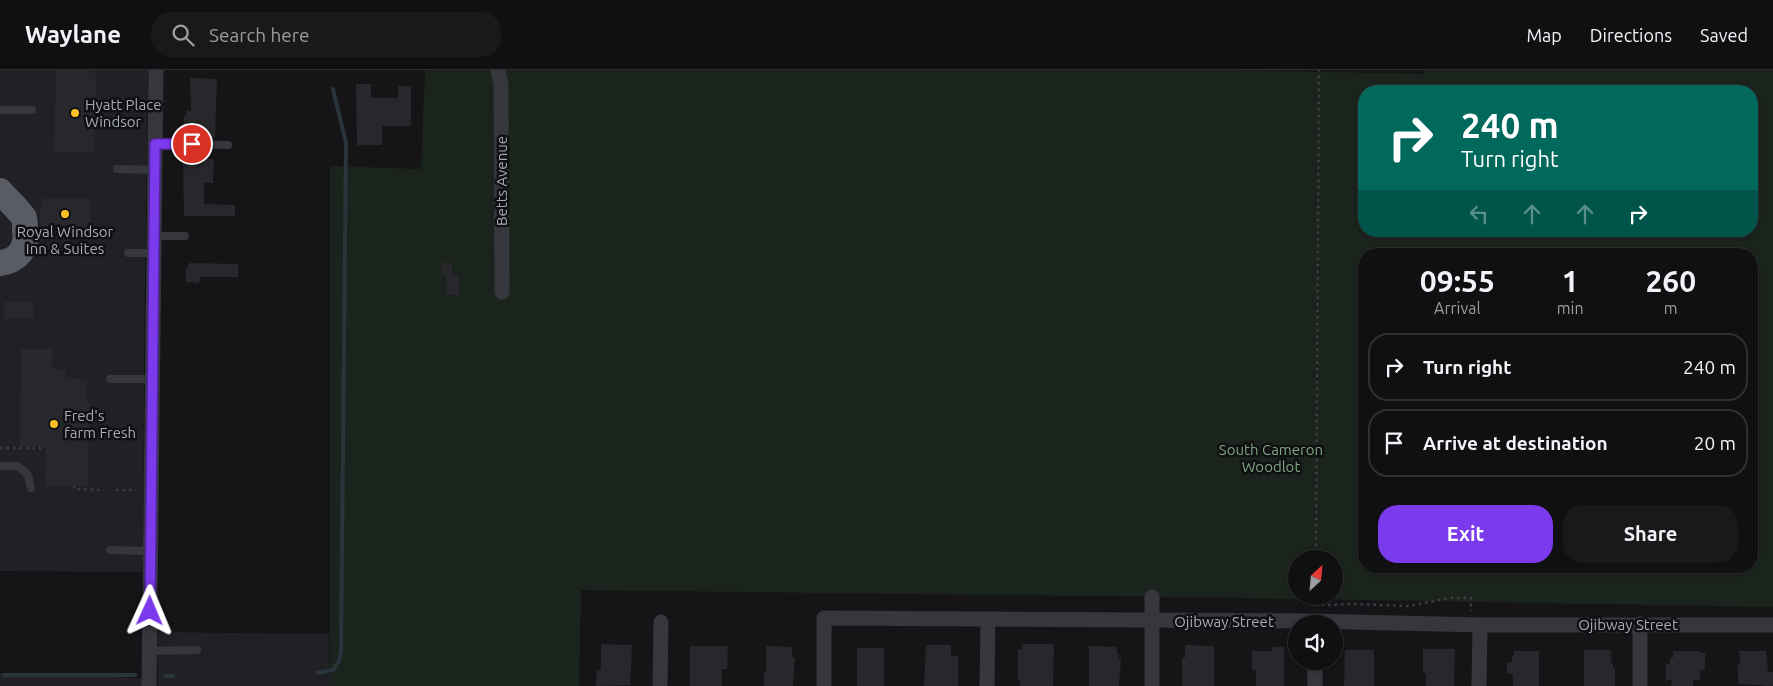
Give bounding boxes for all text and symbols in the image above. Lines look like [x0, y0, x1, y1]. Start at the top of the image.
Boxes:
search box [151, 12, 501, 57]
text: Waylane [25, 21, 121, 48]
icon: search [169, 21, 197, 49]
text: Search here [209, 24, 309, 46]
text: Map [1526, 25, 1562, 45]
text: Directions [1590, 25, 1672, 45]
text: Saved [1700, 25, 1748, 45]
place label: Hyatt Place Windsor [85, 96, 161, 130]
icon: right [1378, 105, 1443, 170]
text: 240 m [1461, 105, 1559, 145]
marker: Hyatt Place Windsor [69, 107, 81, 119]
pin [171, 123, 213, 165]
icon: arrive [178, 130, 206, 158]
street label: Betts Avenue [493, 136, 510, 226]
text: Turn right [1461, 146, 1559, 171]
icon: left [1465, 200, 1493, 228]
icon: ahead [1518, 200, 1546, 228]
icon: ahead [1571, 200, 1599, 228]
icon: right [1624, 200, 1652, 228]
marker: Royal Windsor Inn & Suites [59, 208, 71, 220]
place label: Royal Windsor Inn & Suites [17, 223, 114, 257]
text: 09:55 [1420, 264, 1495, 298]
text: 1 [1562, 264, 1579, 298]
text: 260 [1645, 264, 1696, 298]
text: Arrival [1434, 299, 1481, 317]
text: min [1557, 299, 1584, 317]
text: m [1664, 299, 1678, 317]
icon: right [1380, 353, 1408, 381]
text: Turn right [1423, 356, 1511, 378]
text: 240 m [1683, 356, 1736, 378]
place label: Fred's farm Fresh [64, 407, 136, 441]
marker: Fred's farm Fresh [48, 418, 60, 430]
icon: arrive [1380, 429, 1408, 457]
text: Arrive at destination [1423, 432, 1608, 454]
text: 20 m [1694, 432, 1736, 454]
park label: South Cameron Woodlot [1219, 441, 1323, 475]
button: Exit [1378, 505, 1553, 563]
button: Share [1563, 505, 1738, 563]
north arrow [1288, 550, 1342, 605]
map controls [1288, 550, 1343, 670]
position arrow [123, 584, 175, 636]
street label: Ojibway Street [1174, 613, 1274, 630]
button: sound [1288, 615, 1343, 670]
street label: Ojibway Street [1578, 616, 1678, 633]

